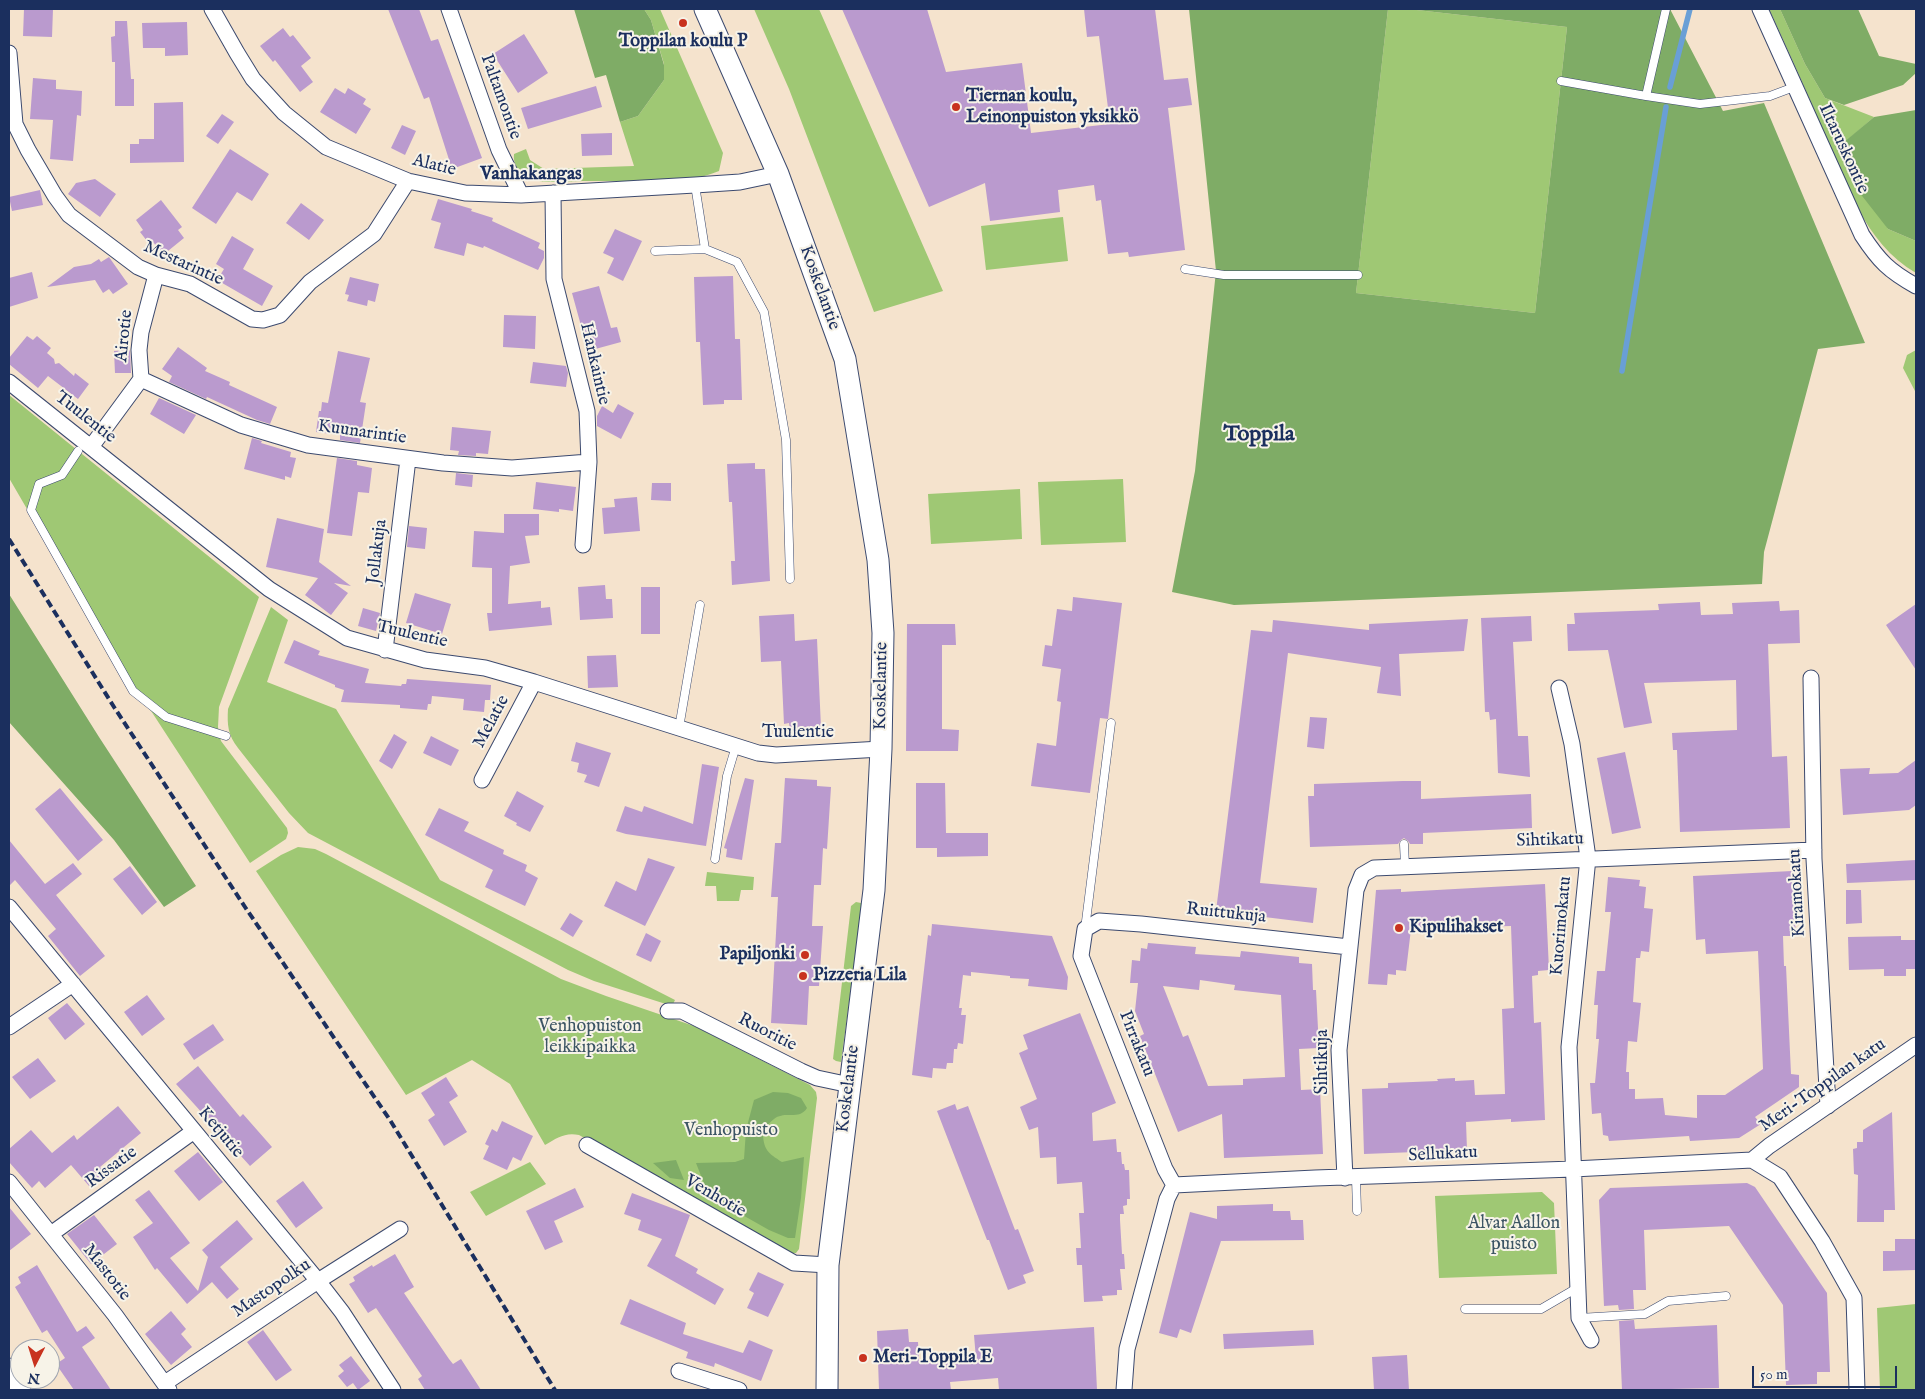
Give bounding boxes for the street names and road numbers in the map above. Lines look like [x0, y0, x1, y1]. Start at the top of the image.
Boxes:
street label: Paltamontie [475, 51, 525, 143]
street label: Iltaruskontie [1813, 101, 1873, 197]
street label: Alatie [410, 150, 458, 182]
street label: Mestarintie [140, 237, 226, 291]
street label: Koskelantie [794, 243, 844, 333]
street label: Airotie [112, 309, 138, 363]
street label: Hankaintie [574, 321, 614, 407]
street label: Tuulentie [50, 387, 120, 449]
street label: Kuunarintie [316, 416, 408, 450]
street label: Jollakuja [363, 518, 393, 586]
street label: Tuulentie [374, 616, 450, 654]
street label: Koskelantie [870, 642, 894, 730]
street label: Melatie [469, 692, 515, 752]
street label: Tuulentie [762, 722, 834, 744]
street label: Sihtikatu [1516, 829, 1584, 853]
street label: Kiramokatu [1785, 848, 1811, 938]
street label: Kuorimokatu [1547, 875, 1577, 977]
street label: Ruittukuja [1185, 899, 1267, 929]
street label: Pirrakatu [1113, 1008, 1159, 1080]
street label: Ruoritie [734, 1009, 800, 1057]
street label: Sihtikuja [1312, 1029, 1334, 1095]
street label: Meri-Toppilan katu [1756, 1034, 1890, 1138]
street label: Koskelantie [833, 1044, 865, 1134]
street label: Ketjutie [192, 1103, 248, 1163]
street label: Rissatie [82, 1142, 142, 1194]
street label: Sellukatu [1408, 1142, 1478, 1168]
street label: Venhotie [681, 1171, 749, 1223]
street label: Mastotie [77, 1240, 135, 1306]
street label: Mastopolku [229, 1255, 315, 1323]

